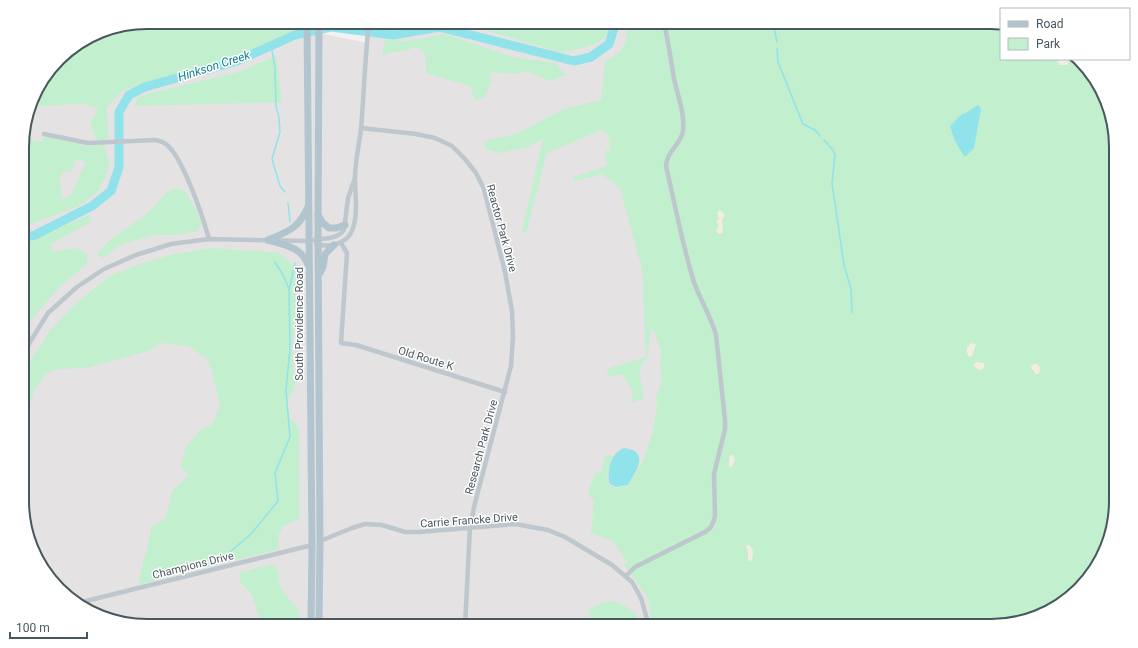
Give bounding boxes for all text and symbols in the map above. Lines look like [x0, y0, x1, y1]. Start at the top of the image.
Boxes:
legend [1000, 8, 1130, 60]
text: Road [1036, 17, 1064, 31]
text: Park [1036, 37, 1061, 51]
water label: Hinkson Creek [176, 47, 253, 84]
street label: Reactor Park Drive [484, 183, 520, 274]
street label: South Providence Road [293, 267, 306, 381]
street label: Old Route K [397, 344, 455, 373]
street label: Research Park Drive [463, 398, 500, 496]
street label: Carrie Francke Drive [420, 511, 518, 530]
street label: Champions Drive [151, 549, 235, 582]
scale bar [10, 614, 87, 640]
text: 100 m [16, 621, 50, 635]

